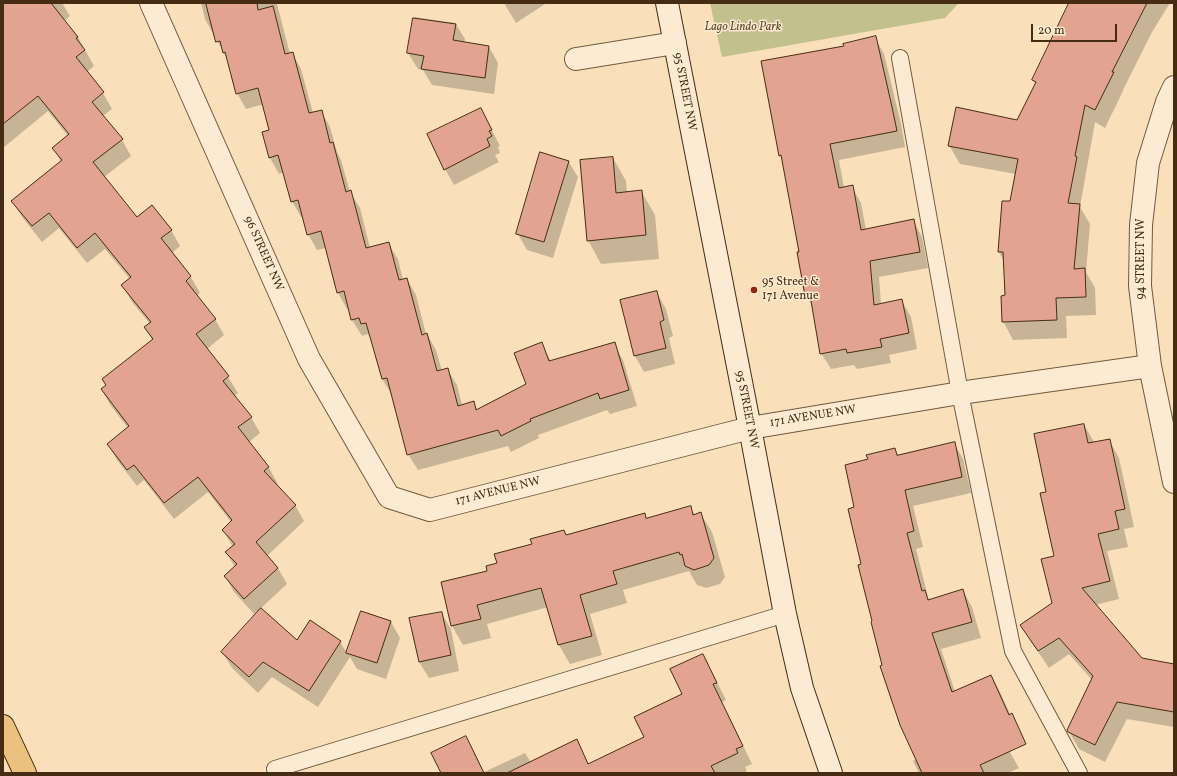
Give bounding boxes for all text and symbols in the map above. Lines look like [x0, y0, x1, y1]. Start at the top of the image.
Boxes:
scale bar [1033, 16, 1119, 42]
park label: Lago Lindo Park [705, 21, 781, 35]
text: 20 m [1038, 23, 1065, 39]
street label: 95 STREET NW [669, 51, 699, 133]
street label: 96 STREET NW [240, 214, 286, 294]
street label: 94 STREET NW [1135, 218, 1149, 300]
place label: 95 Street & 171 Avenue [762, 276, 819, 304]
marker: 95 Street & 171 Avenue [749, 285, 759, 295]
street label: 95 STREET NW [731, 369, 761, 451]
street label: 171 AVENUE NW [769, 403, 857, 431]
street label: 171 AVENUE NW [454, 474, 542, 510]

